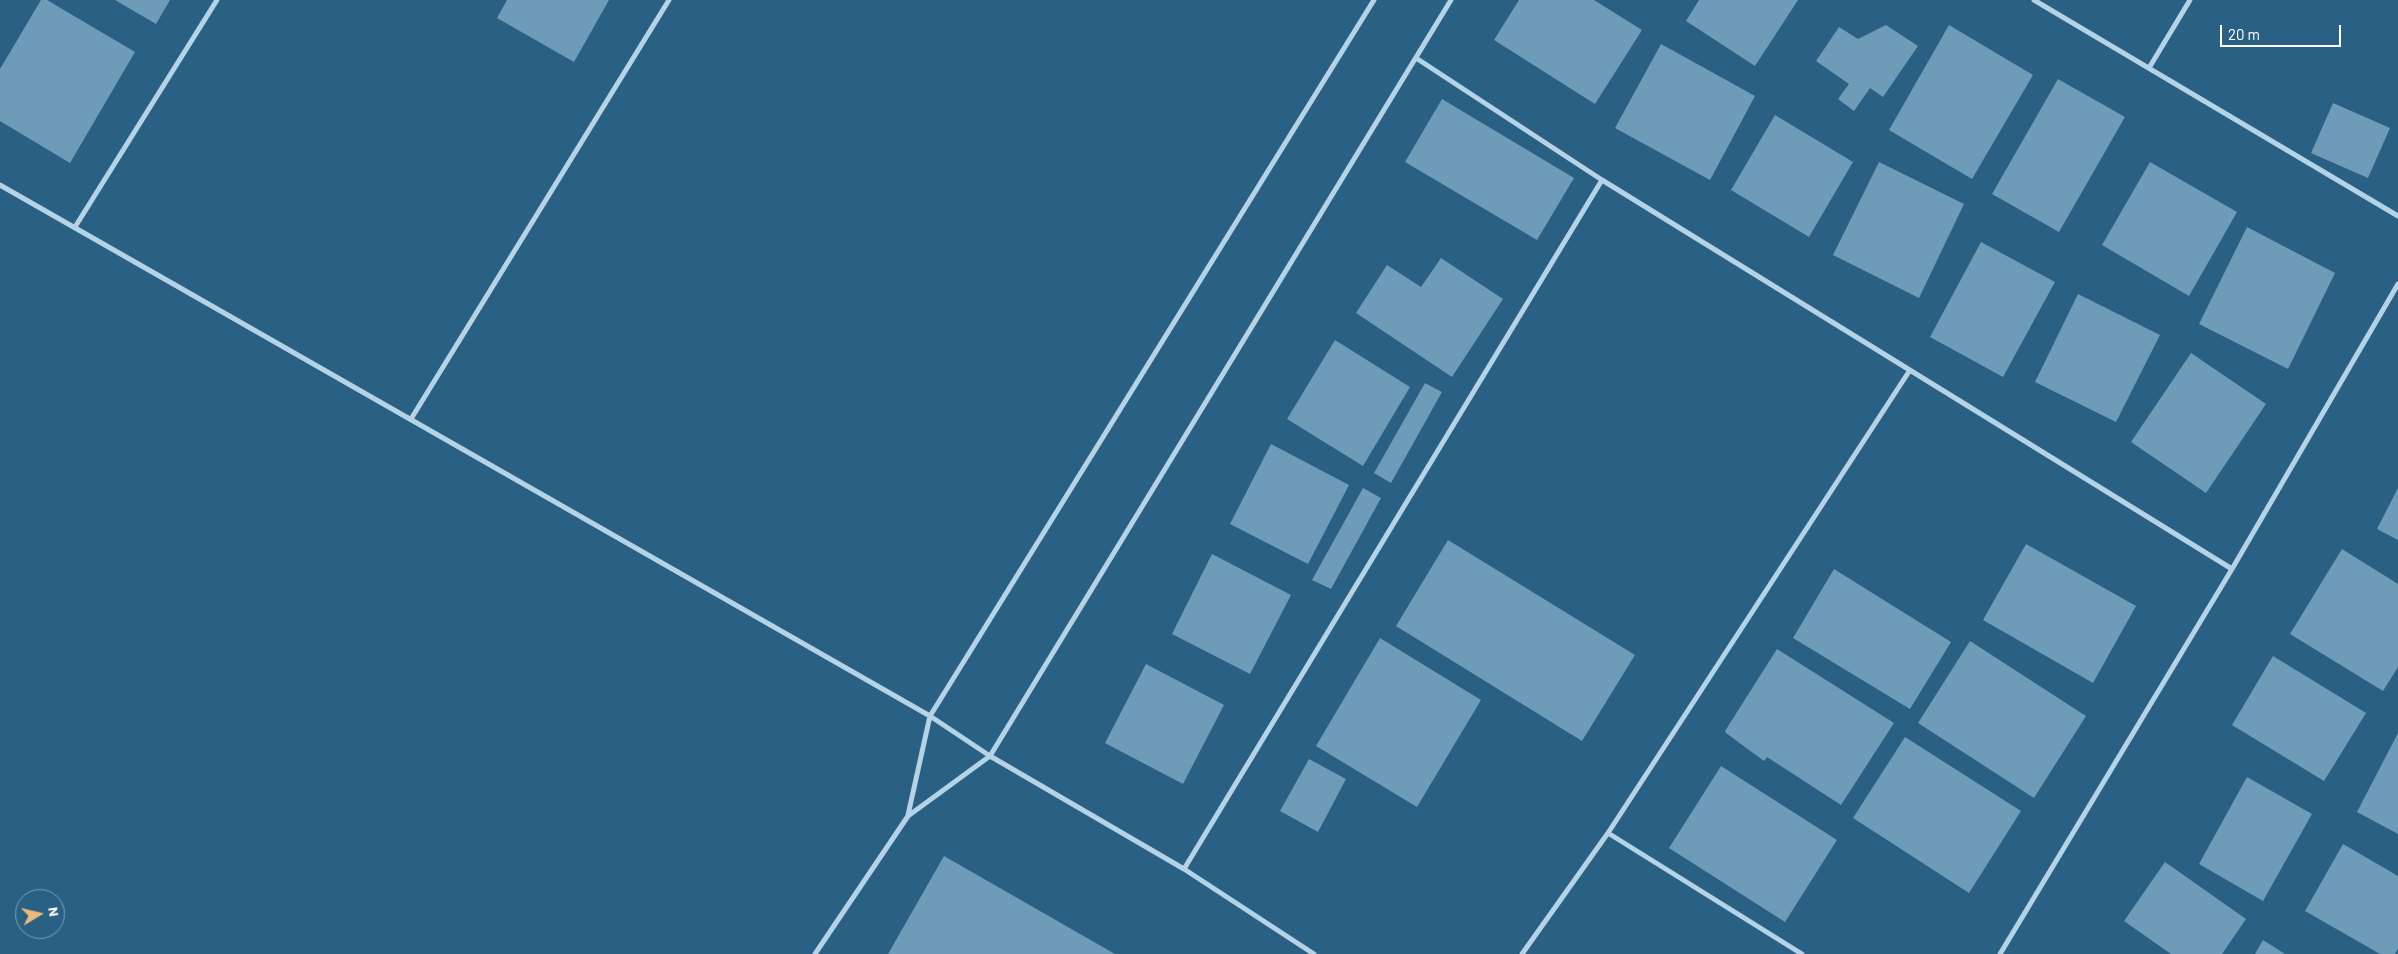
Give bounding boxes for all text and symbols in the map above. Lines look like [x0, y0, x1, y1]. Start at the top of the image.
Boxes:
scale bar [2223, 15, 2344, 47]
text: 20 m [2228, 25, 2260, 43]
north arrow [15, 889, 65, 939]
text: N [45, 906, 63, 918]

